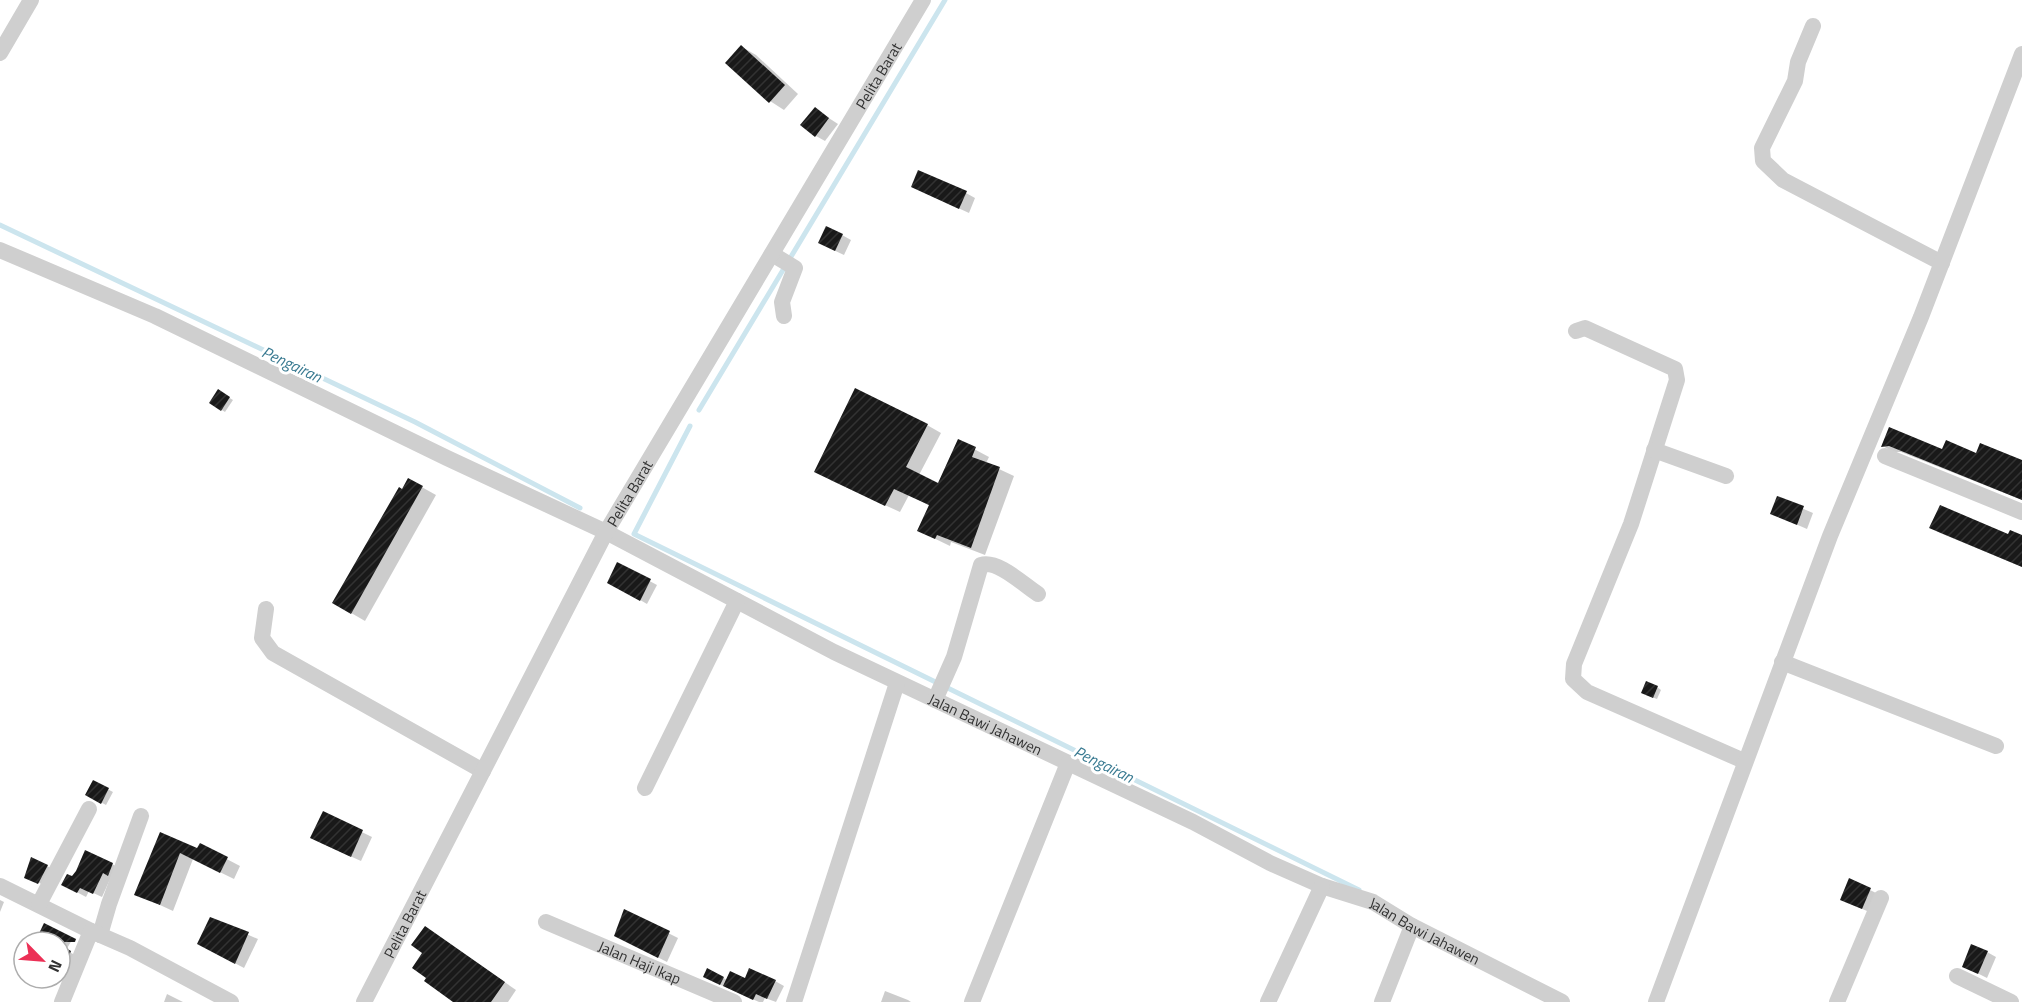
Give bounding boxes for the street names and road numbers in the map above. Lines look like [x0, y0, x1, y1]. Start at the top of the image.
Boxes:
street label: Pelita Barat [849, 37, 907, 113]
street label: Pelita Barat [600, 455, 658, 531]
street label: Jalan Bawi Jahawen [925, 687, 1046, 761]
street label: Pelita Barat [377, 885, 432, 962]
street label: Jalan Bawi Jahawen [1367, 890, 1484, 970]
street label: Jalan Haji Ikap [595, 934, 685, 990]

